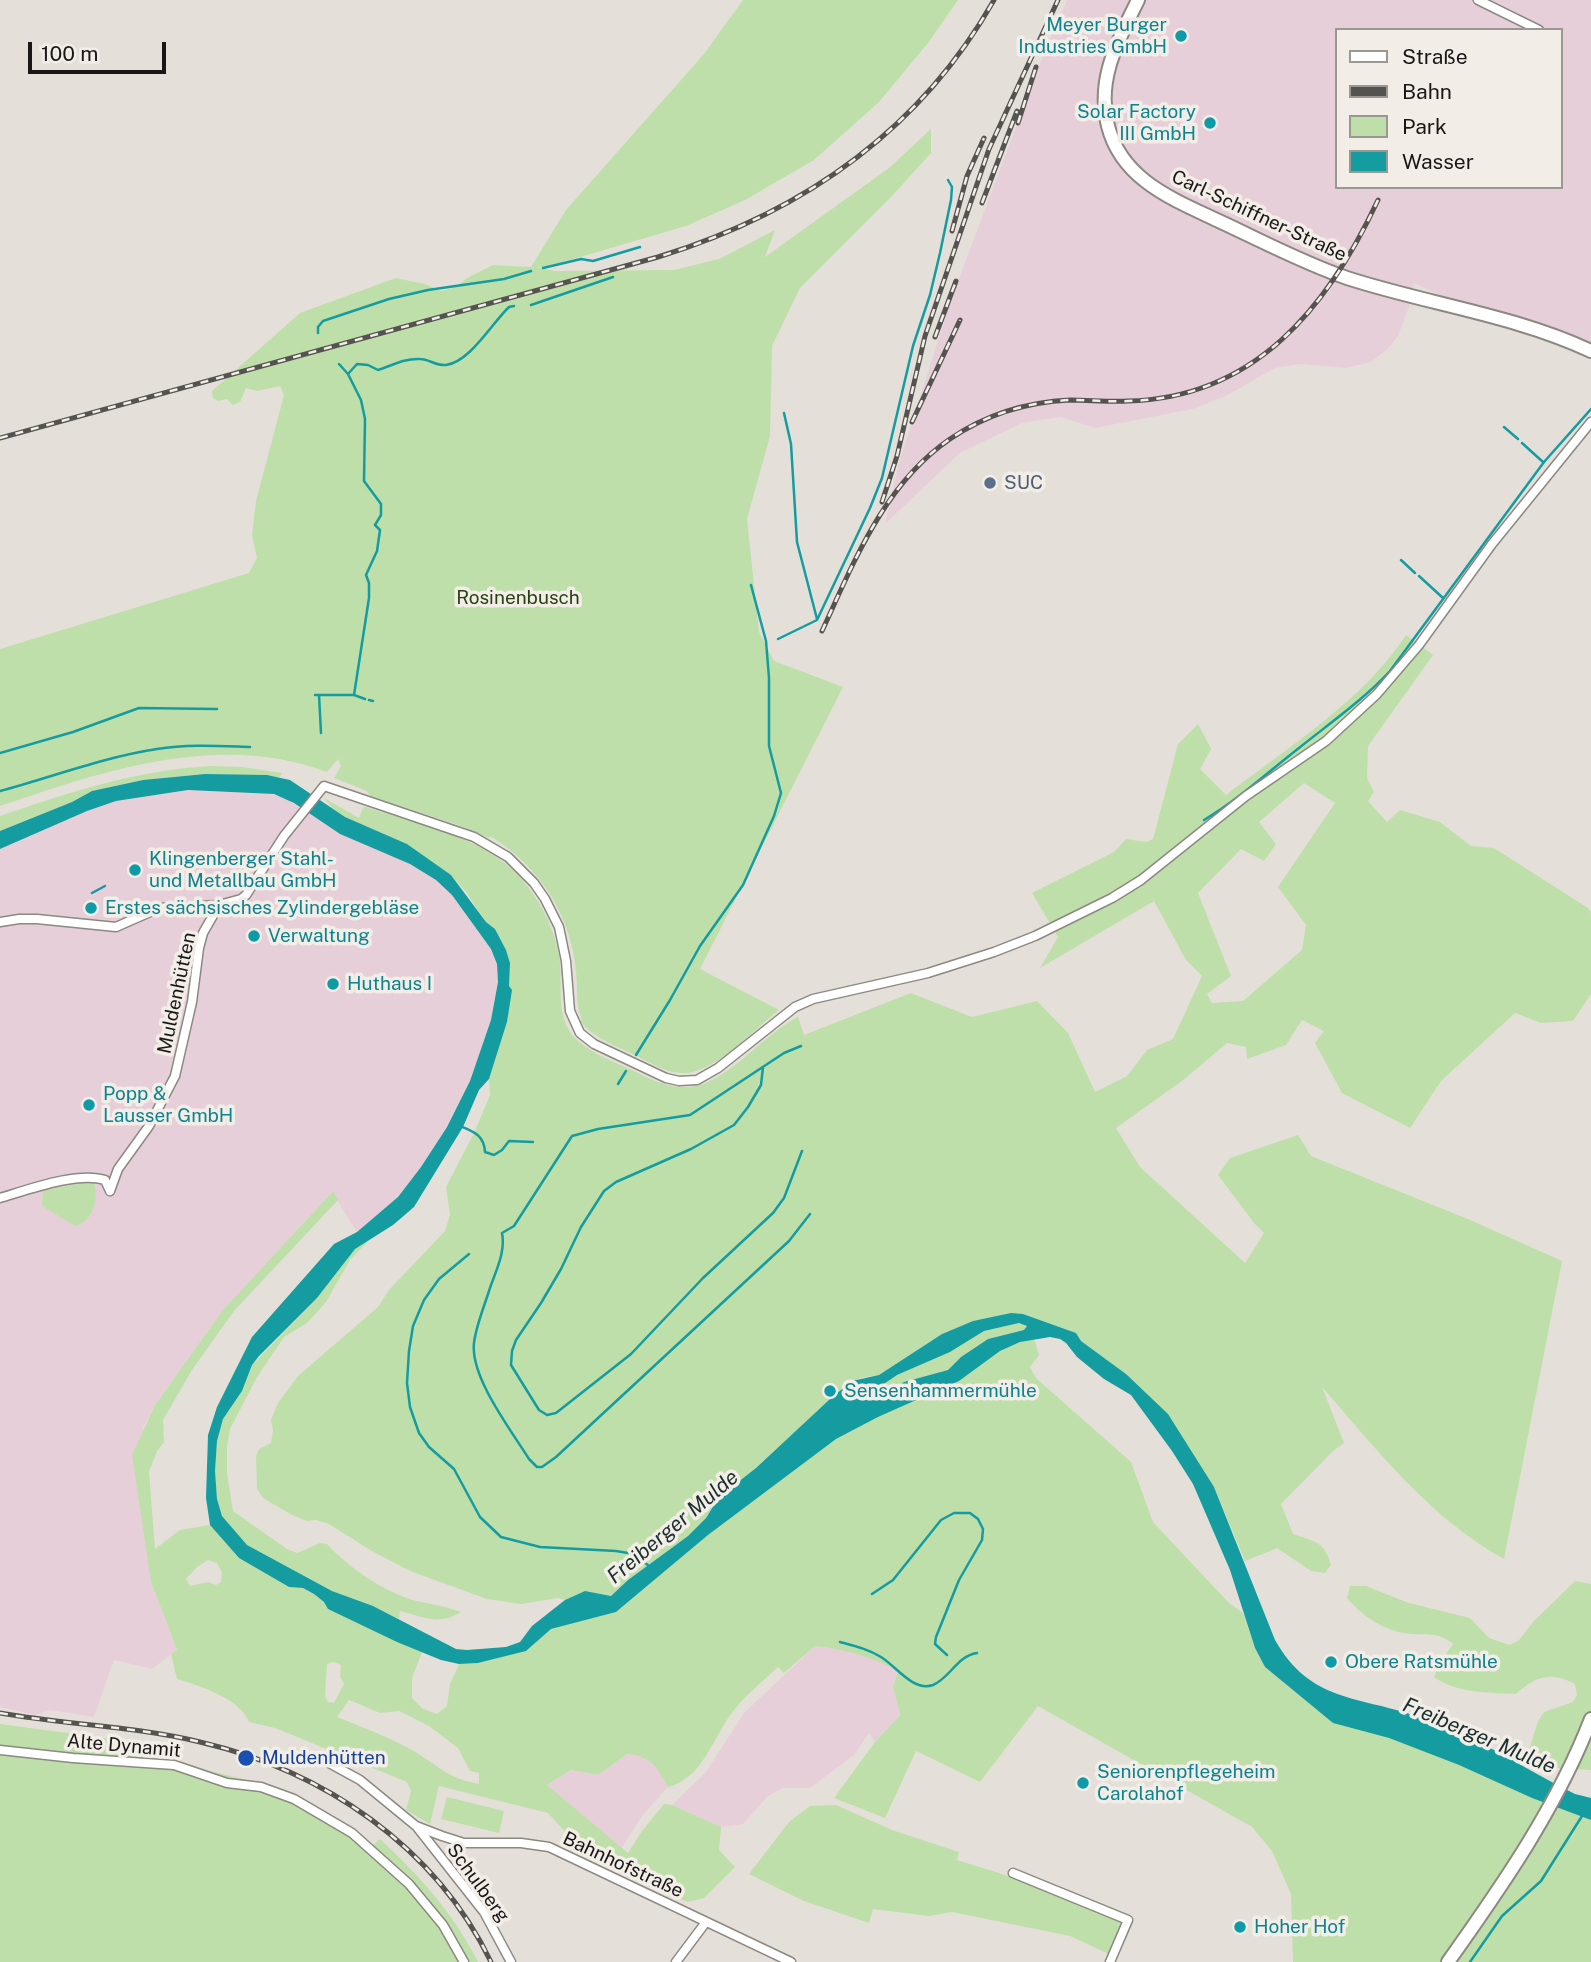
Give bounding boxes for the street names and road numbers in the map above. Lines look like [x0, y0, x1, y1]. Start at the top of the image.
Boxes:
street label: Carl-Schiffner-Straße [1168, 165, 1350, 267]
street label: Muldenhütten [153, 930, 201, 1056]
street label: Alte Dynamit [66, 1730, 182, 1762]
street label: Bahnhofstraße [559, 1827, 687, 1903]
street label: Schulberg [442, 1839, 514, 1927]

